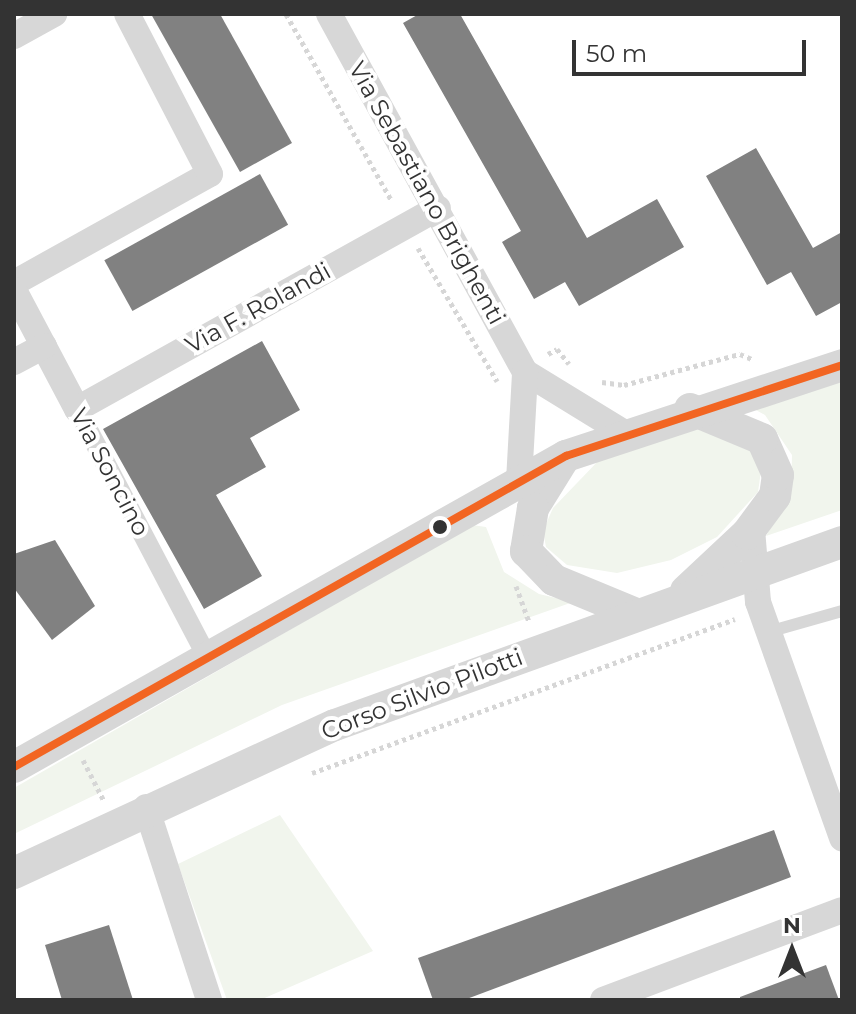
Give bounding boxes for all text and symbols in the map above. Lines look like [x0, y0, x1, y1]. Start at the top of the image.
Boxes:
scale bar [576, 24, 810, 74]
text: 50 m [586, 39, 647, 68]
street label: Via Sebastiano Brighenti [343, 57, 511, 329]
street label: Via F. Rolandi [180, 256, 336, 360]
street label: Via Soncino [64, 403, 156, 541]
unlabelled marker [432, 519, 448, 535]
street label: Corso Silvio Pilotti [317, 642, 527, 746]
north arrow [752, 910, 832, 990]
text: N [783, 912, 801, 939]

